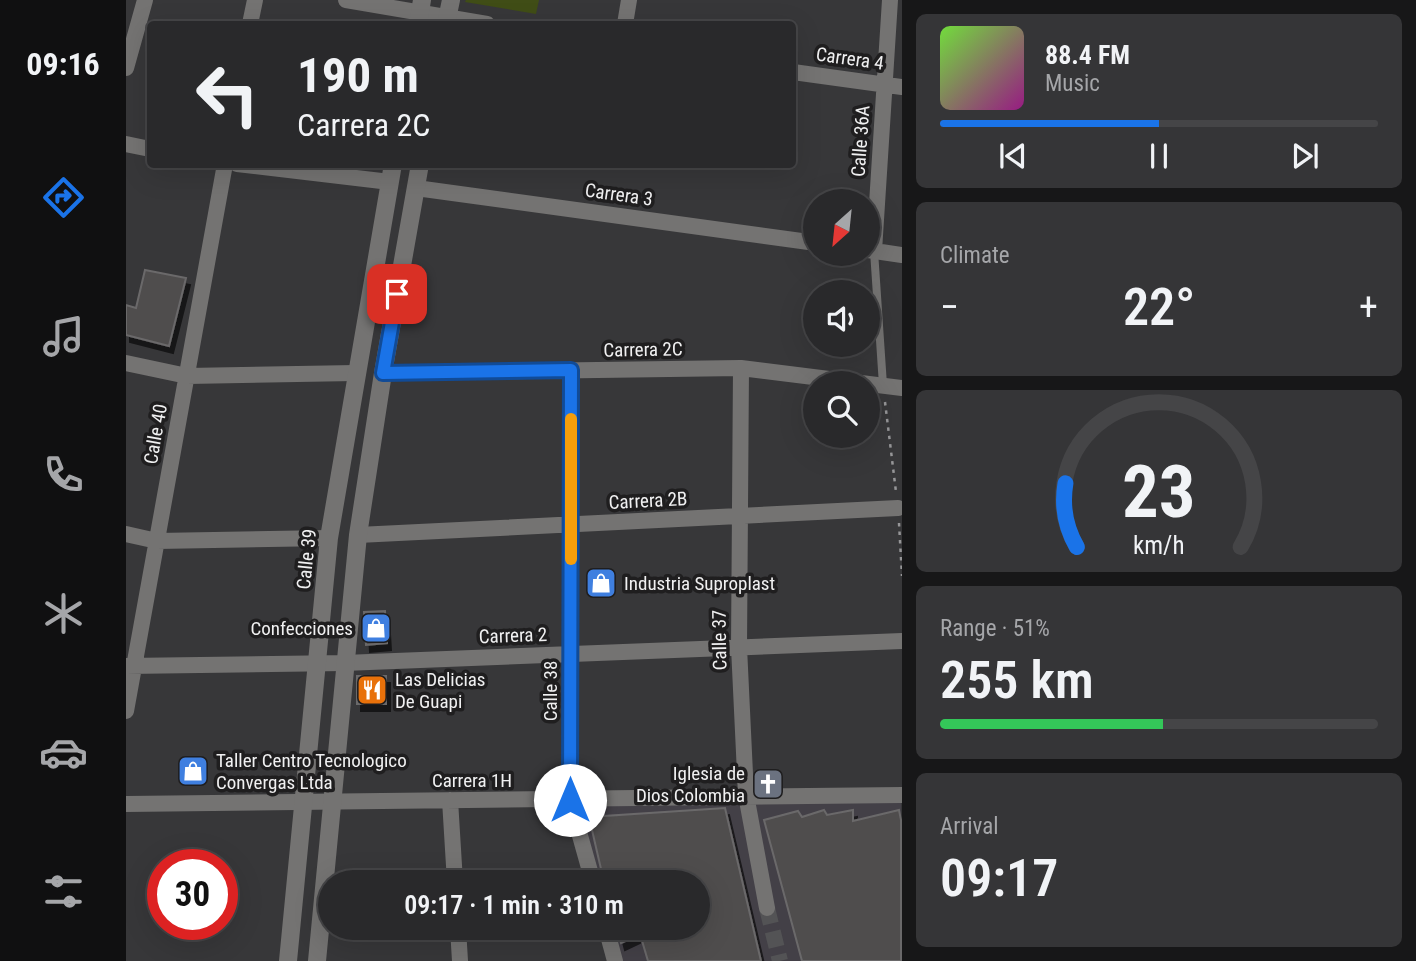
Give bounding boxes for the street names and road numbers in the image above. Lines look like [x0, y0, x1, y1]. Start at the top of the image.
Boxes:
street label: Carrera 4 [814, 42, 885, 75]
street label: Calle 36A [847, 104, 874, 178]
street label: Carrera 3 [583, 178, 654, 211]
street label: Carrera 2C [603, 337, 683, 362]
street label: Calle 40 [139, 402, 172, 466]
street label: Carrera 2B [608, 487, 688, 514]
street label: Calle 39 [292, 528, 321, 590]
street label: Calle 37 [707, 609, 732, 670]
street label: Carrera 2 [478, 623, 548, 648]
street label: Calle 38 [539, 661, 562, 721]
street label: Carrera 1H [432, 769, 512, 792]

